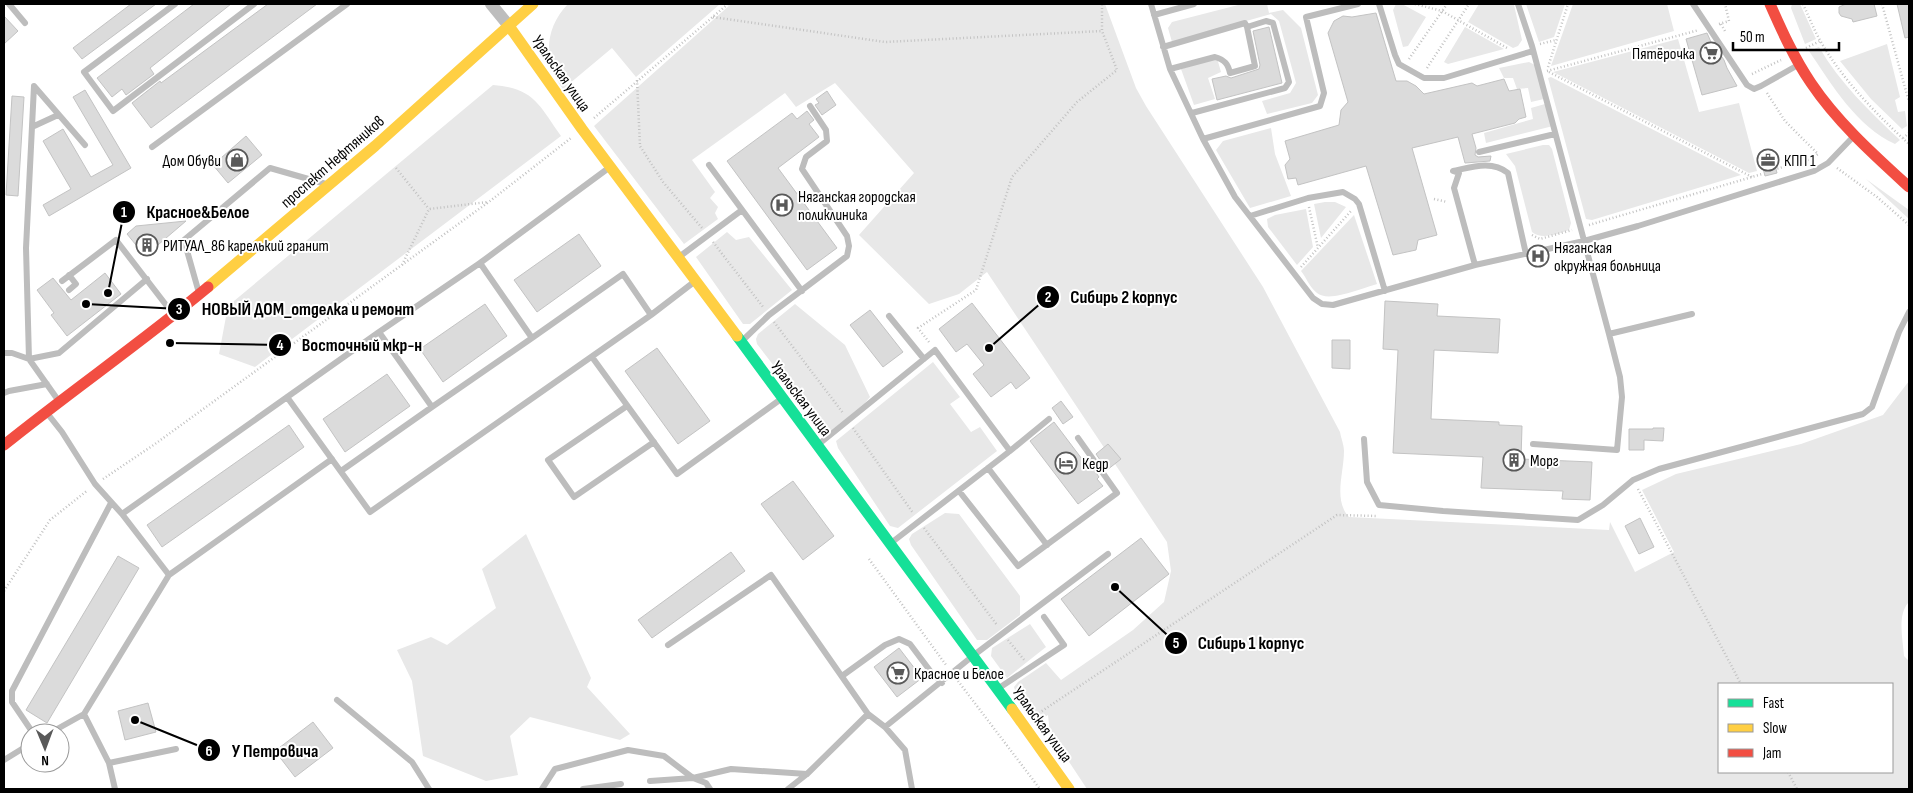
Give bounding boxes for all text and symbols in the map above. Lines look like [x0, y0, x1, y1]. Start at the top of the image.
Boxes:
scale bar [1733, 20, 1839, 52]
text: 50 m [1740, 28, 1765, 47]
street label: Уральская улица [527, 32, 594, 116]
supermarket icon: Пятёрочка [1699, 41, 1723, 65]
place label: Пятёрочка [1632, 45, 1695, 64]
street label: проспект Нефтяников [277, 112, 389, 212]
shop icon: Дом Обуви [225, 148, 249, 172]
office icon: КПП 1 [1756, 148, 1780, 172]
place label: Дом Обуви [162, 152, 221, 171]
place label: КПП 1 [1784, 152, 1816, 171]
place label: Няганская городская поликлиника [798, 188, 916, 225]
hospital icon: Няганская городская поликлиника [770, 193, 794, 217]
callout: Красное&Белое [112, 195, 260, 228]
text: Красное&Белое [146, 202, 250, 223]
text: 1 [121, 203, 127, 222]
building icon: РИТУАЛ_86 карелький гранит [135, 233, 159, 257]
place label: РИТУАЛ_86 карелький гранит [163, 237, 329, 256]
place label: Няганская окружная больница [1554, 239, 1661, 276]
hospital icon: Няганская окружная больница [1526, 244, 1550, 268]
callout: Сибирь 2 корпус [1035, 281, 1187, 314]
text: Сибирь 2 корпус [1070, 287, 1178, 308]
text: 2 [1045, 288, 1051, 307]
callout: НОВЫЙ ДОМ_отделка и ремонт [167, 292, 424, 325]
text: НОВЫЙ ДОМ_отделка и ремонт [202, 299, 414, 320]
text: 3 [176, 300, 183, 319]
callout: Восточный мкр-н [267, 329, 433, 362]
text: Восточный мкр-н [302, 335, 422, 356]
text: 4 [277, 336, 284, 355]
street label: Уральская улица [766, 358, 835, 440]
building icon: Морг [1502, 448, 1526, 472]
hotel icon: Кедр [1054, 451, 1078, 475]
place label: Морг [1530, 452, 1559, 471]
place label: Кедр [1082, 455, 1109, 474]
callout: Сибирь 1 корпус [1163, 627, 1315, 660]
text: Сибирь 1 корпус [1198, 633, 1304, 654]
text: 5 [1173, 634, 1180, 653]
supermarket icon: Красное и Белое [886, 661, 910, 685]
place label: Красное и Белое [914, 665, 1004, 684]
street label: Уральская улица [1008, 683, 1076, 766]
legend [1718, 683, 1893, 773]
text: Fast [1763, 694, 1785, 713]
text: Slow [1763, 719, 1787, 738]
north arrow [20, 723, 70, 773]
callout: У Петровича [197, 734, 328, 767]
text: У Петровича [232, 741, 318, 762]
text: 6 [205, 742, 213, 761]
text: Jam [1762, 744, 1781, 763]
text: N [41, 752, 49, 769]

